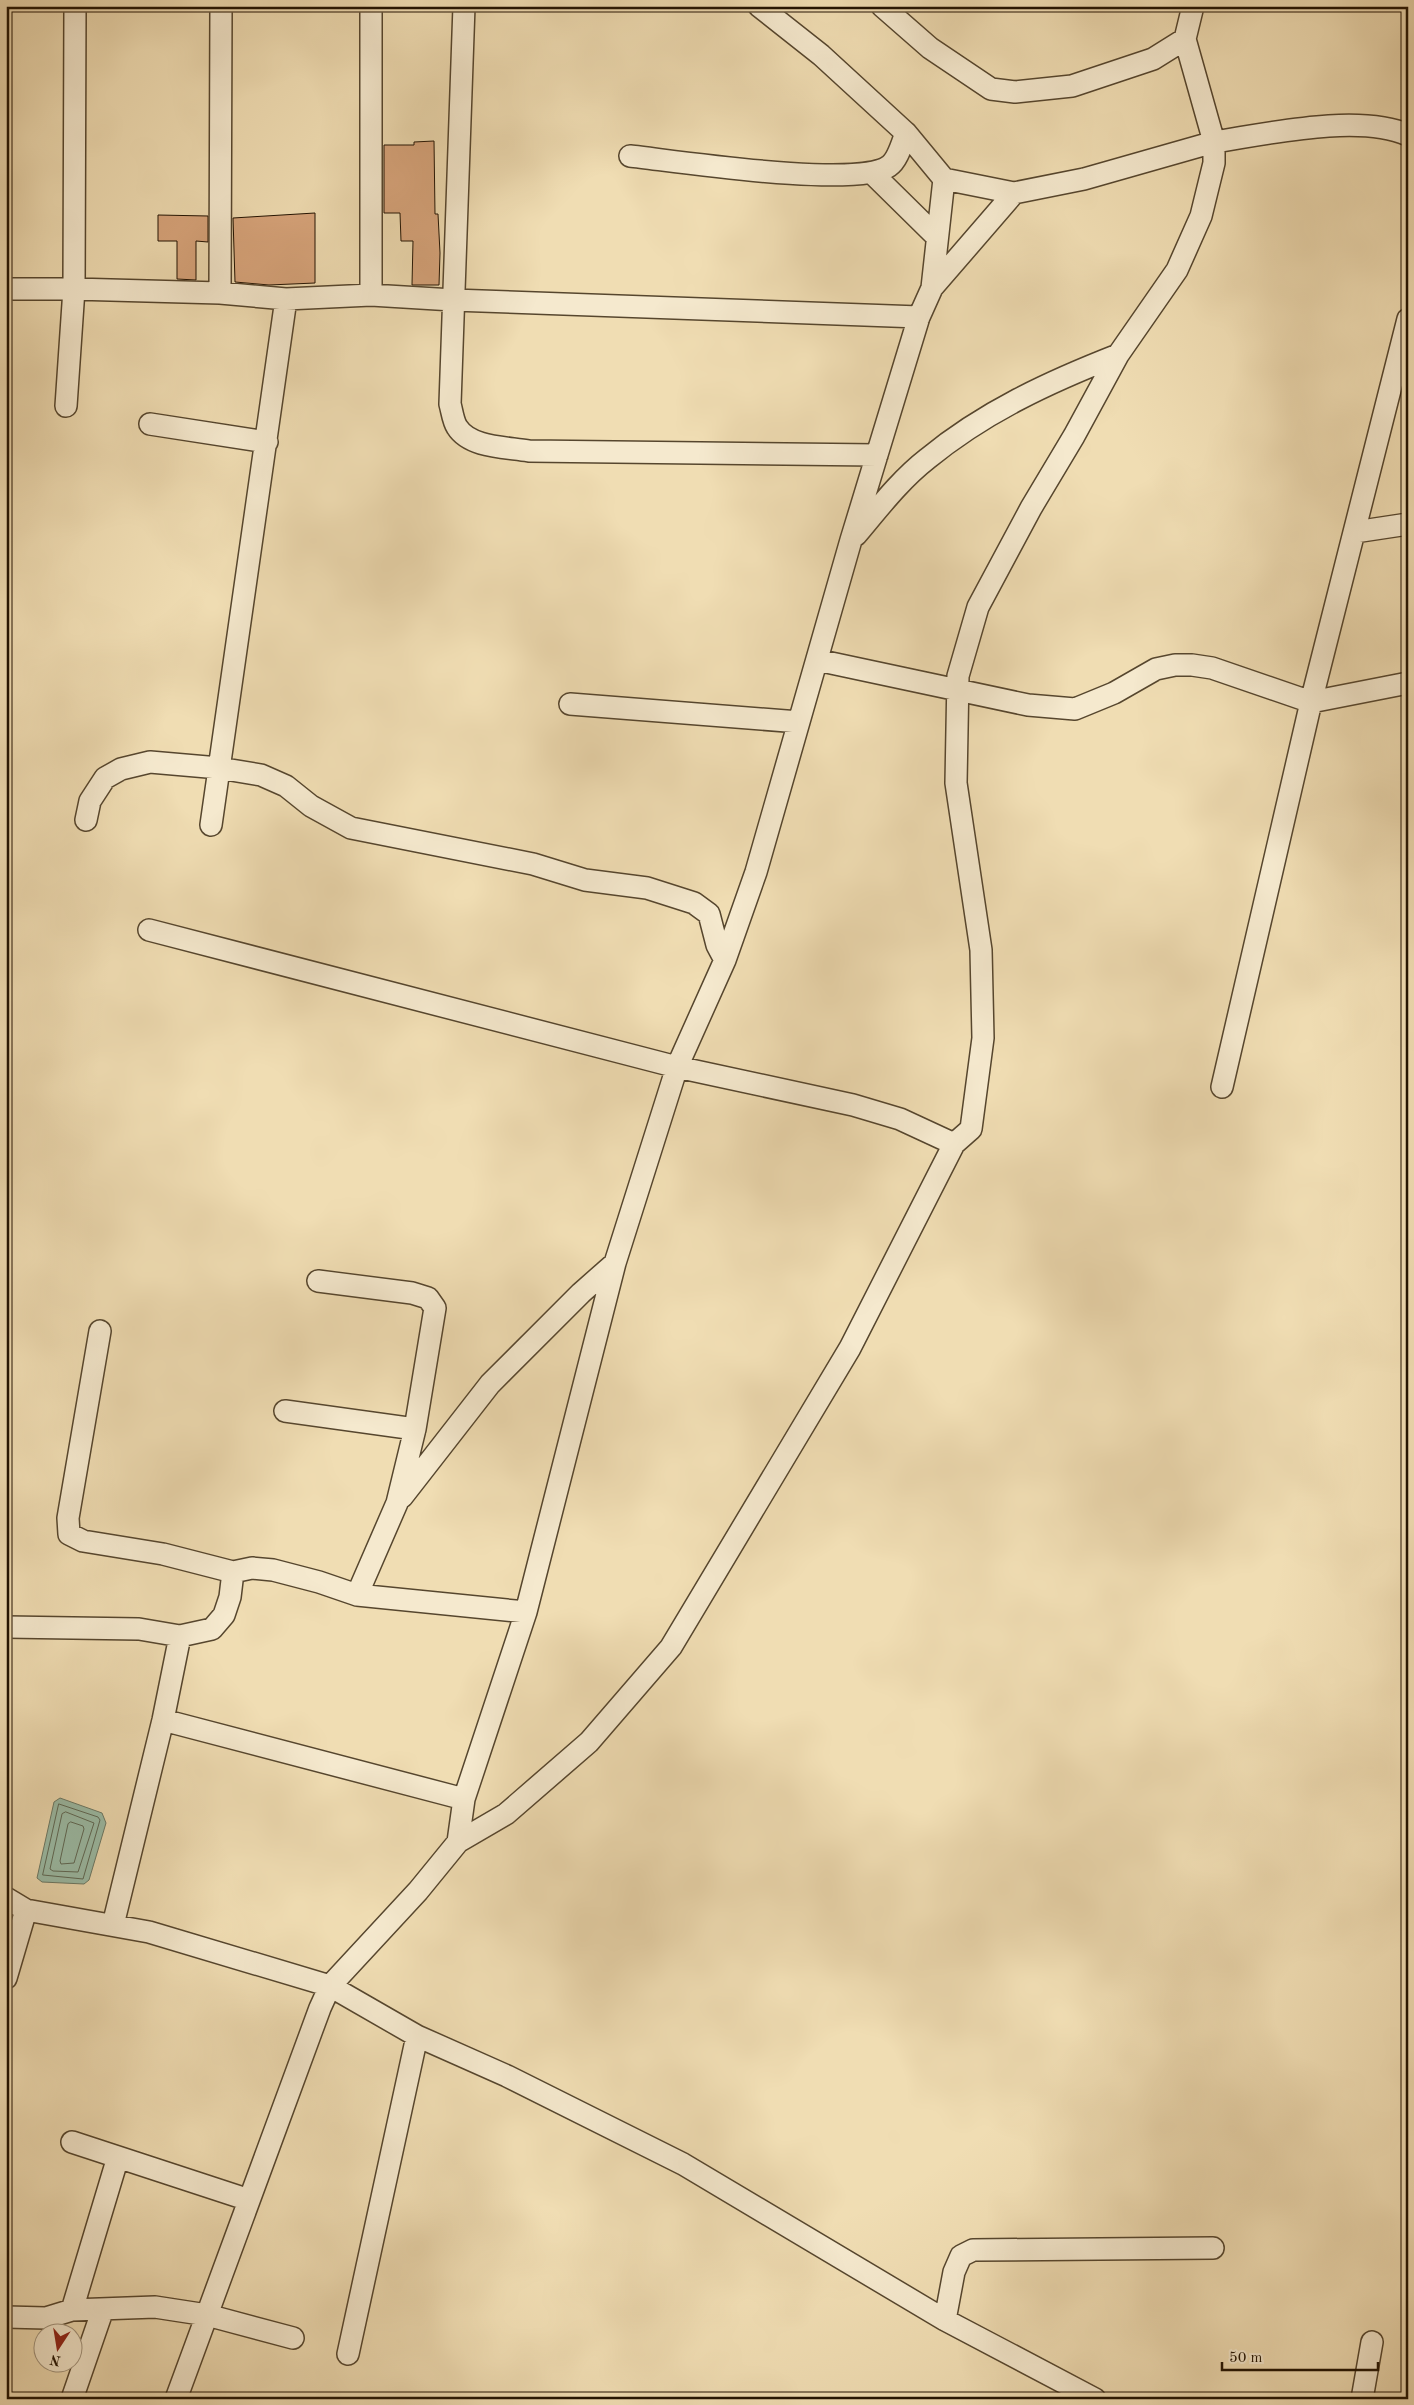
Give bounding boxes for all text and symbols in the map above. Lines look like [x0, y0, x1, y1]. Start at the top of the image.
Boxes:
north arrow [32, 2322, 82, 2372]
scale bar [1222, 2340, 1378, 2372]
text: 50 m [1229, 2351, 1263, 2366]
text: N [49, 2352, 62, 2368]

